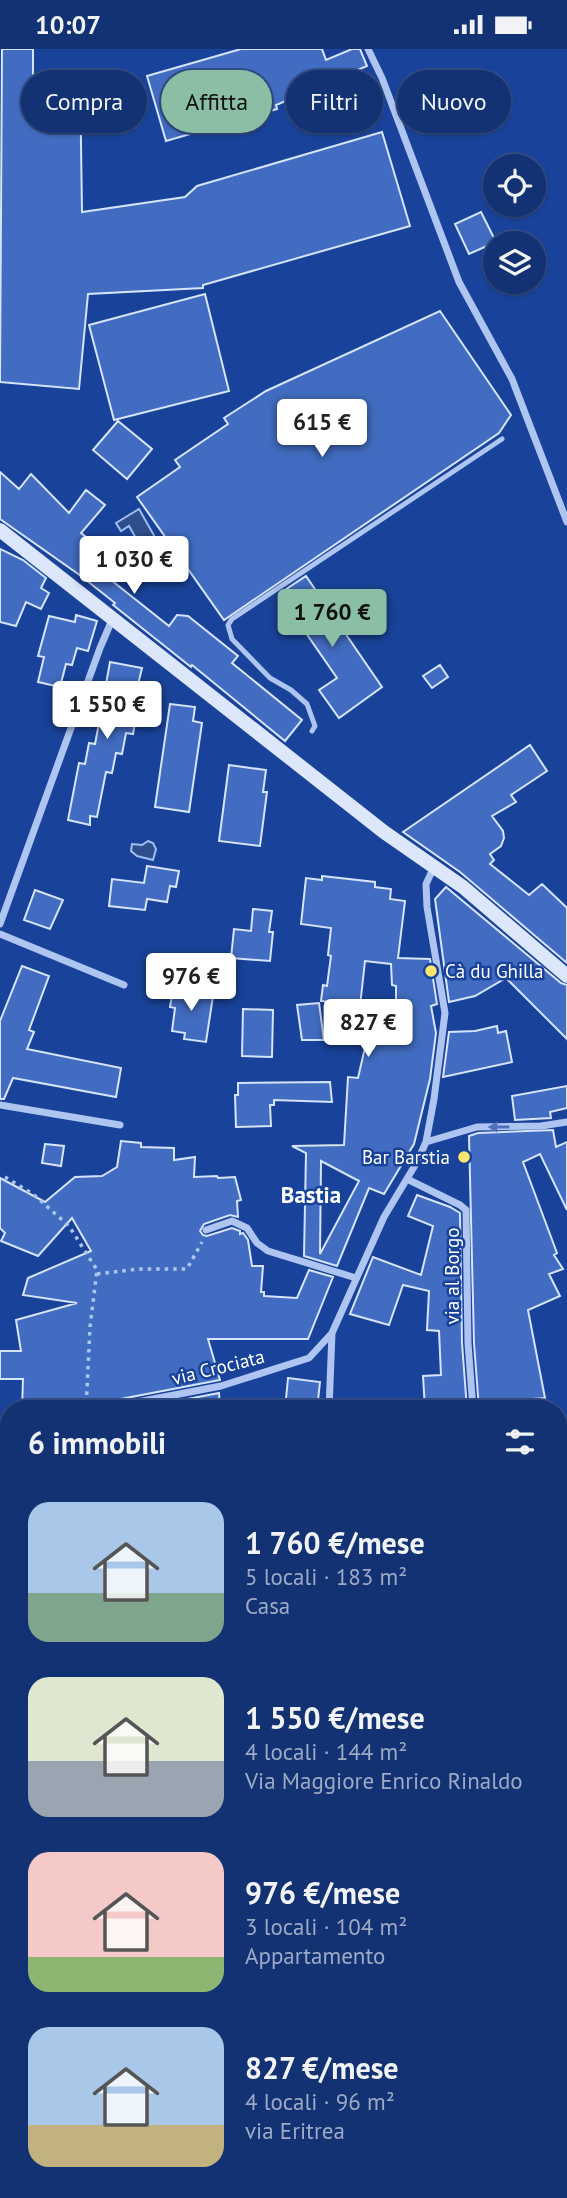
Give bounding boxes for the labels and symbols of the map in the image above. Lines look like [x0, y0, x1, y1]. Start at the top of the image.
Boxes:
pin: 615 € [273, 399, 371, 459]
pin: 1 030 € [69, 537, 199, 596]
pin: 1 760 € [267, 589, 397, 649]
pin: 1 550 € [42, 681, 172, 741]
pin: 976 € [142, 953, 240, 1013]
place label: Cà du Ghilla [445, 959, 544, 983]
marker: Cà du Ghilla [423, 963, 439, 979]
pin: 827 € [319, 999, 417, 1059]
one-way arrow [488, 1121, 510, 1132]
place label: Bar Barstia [362, 1145, 450, 1169]
marker: Bar Barstia [456, 1149, 472, 1165]
district label: Bastia [281, 1180, 341, 1209]
street label: via al Borgo [440, 1228, 464, 1324]
street label: via Crociata [169, 1344, 267, 1390]

